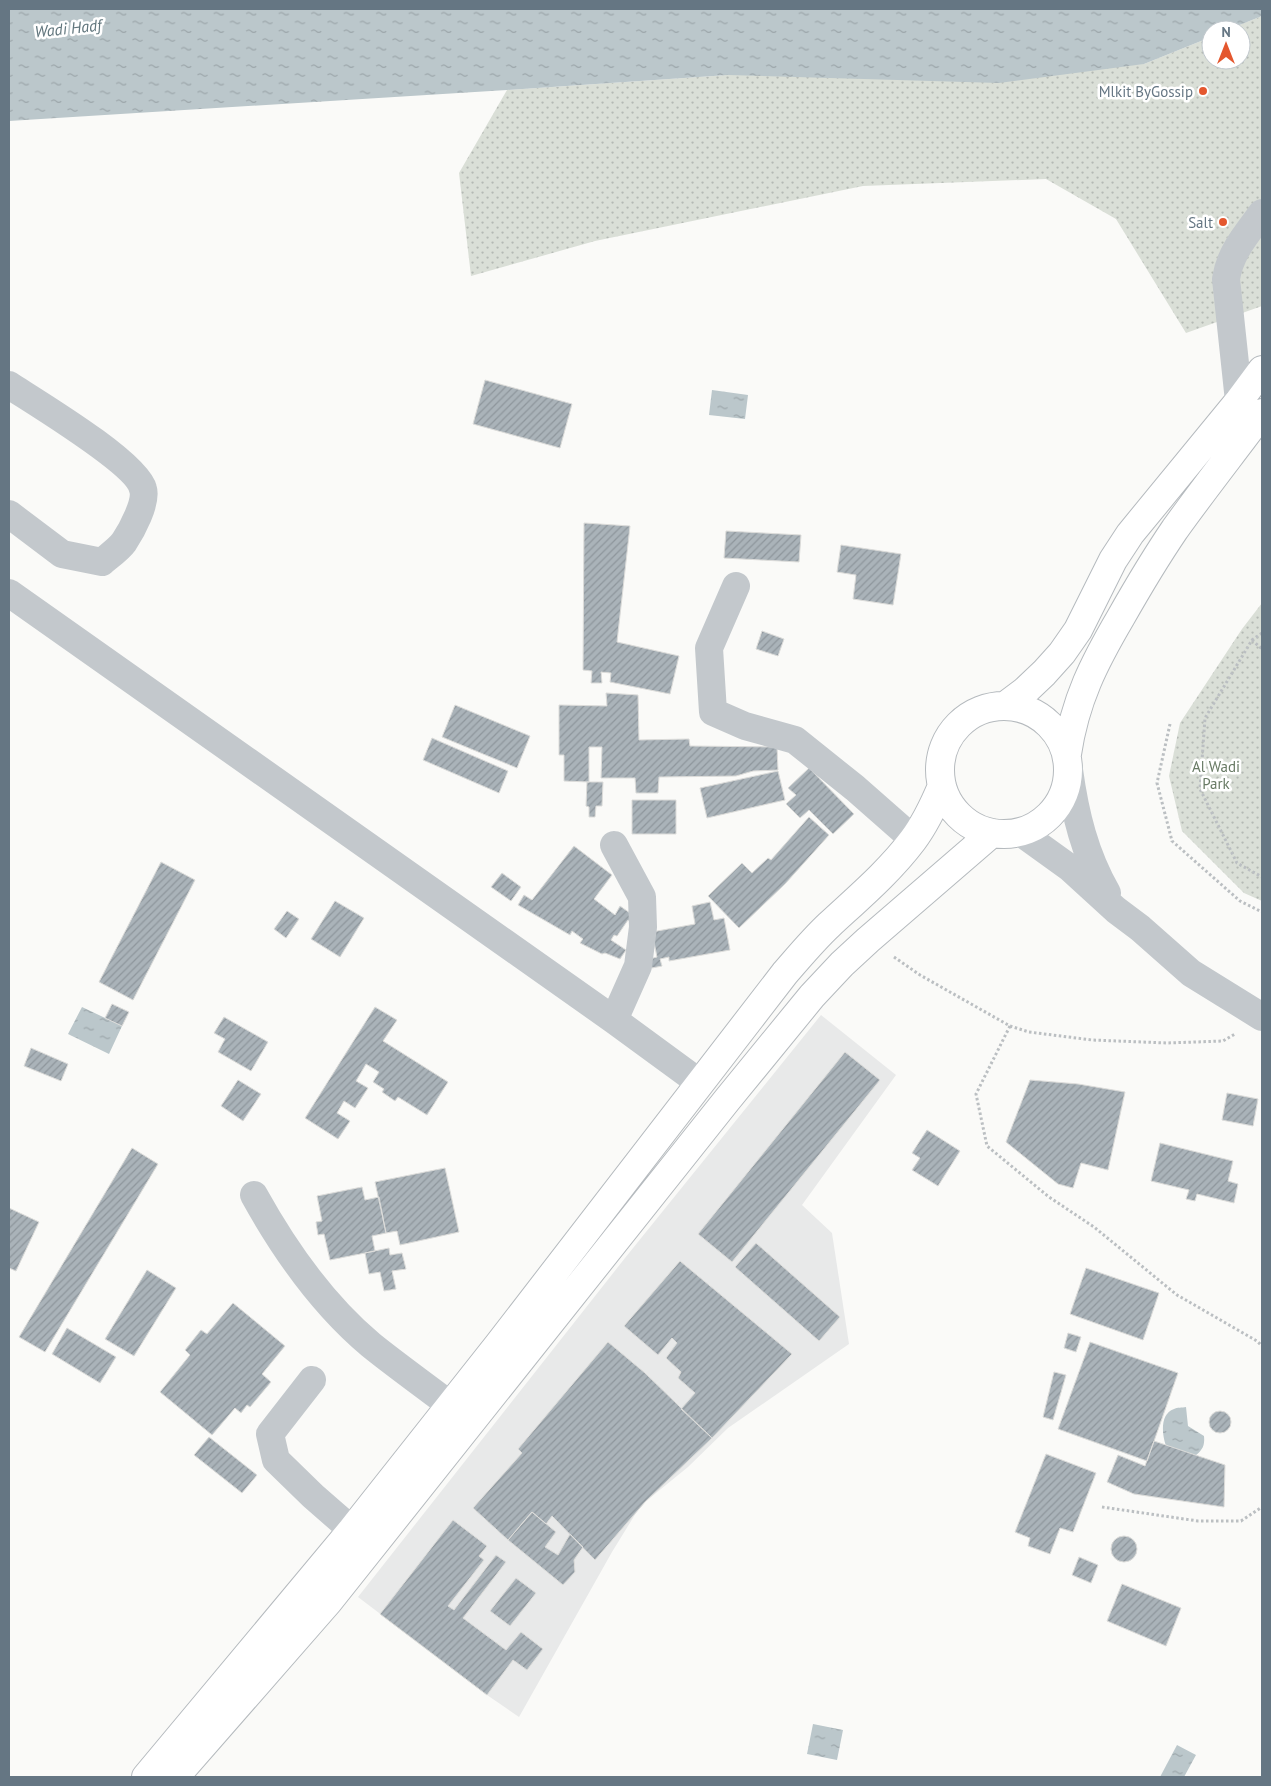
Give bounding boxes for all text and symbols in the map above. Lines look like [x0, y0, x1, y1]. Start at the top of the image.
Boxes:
water label: Wadi Hadf [34, 14, 105, 41]
north arrow [1201, 20, 1251, 70]
text: N [1221, 23, 1231, 41]
place label: Mlkit ByGossip [1099, 82, 1193, 101]
marker: Mlkit ByGossip [1197, 85, 1209, 97]
place label: Salt [1188, 213, 1213, 232]
marker: Salt [1217, 216, 1229, 228]
park label: Al Wadi Park [1192, 757, 1240, 793]

